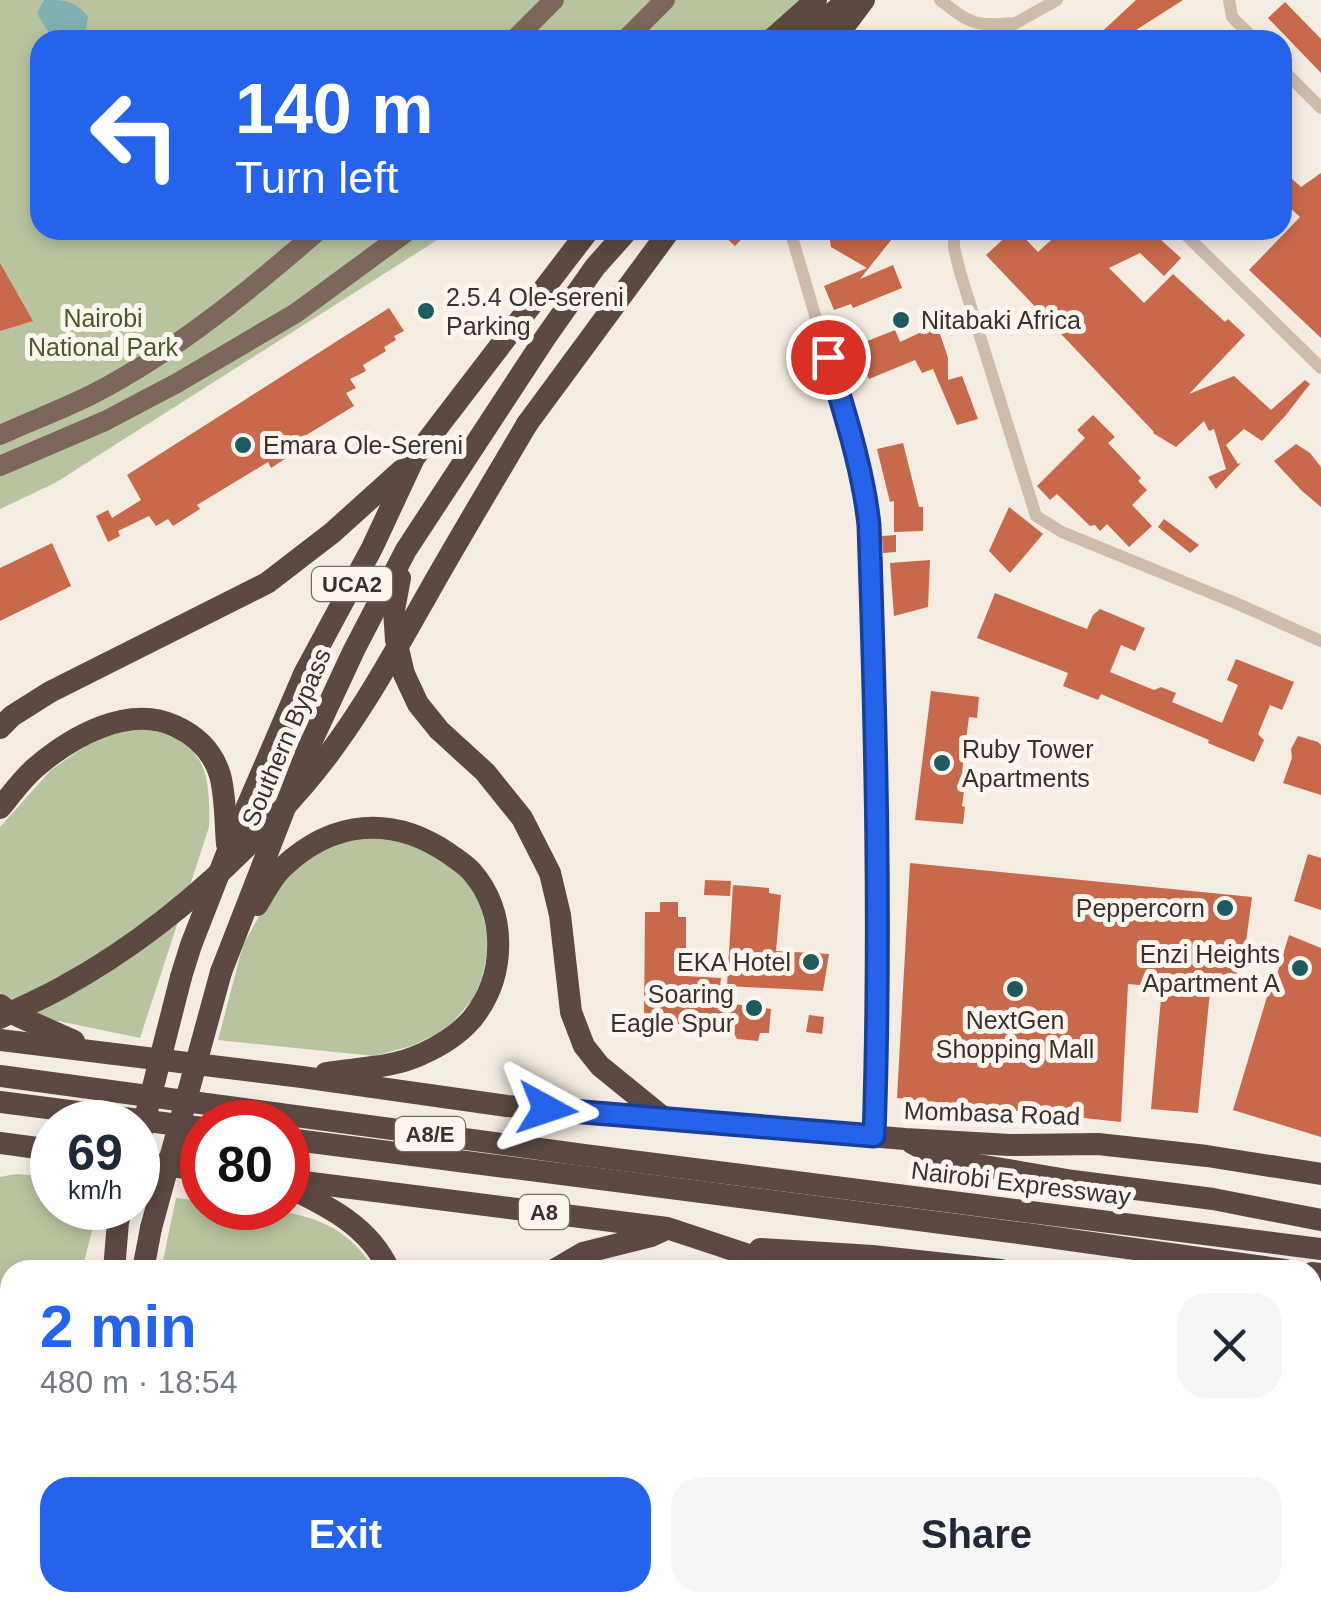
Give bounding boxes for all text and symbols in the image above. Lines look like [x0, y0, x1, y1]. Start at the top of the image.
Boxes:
icon: left [70, 70, 200, 200]
text: 140 m [235, 70, 433, 148]
text: Turn left [235, 152, 398, 203]
place label: 2.5.4 Ole-sereni Parking [446, 283, 624, 340]
marker: 2.5.4 Ole-sereni Parking [415, 300, 437, 322]
park label: Nairobi National Park [28, 304, 179, 361]
place label: Nitabaki Africa [921, 306, 1081, 334]
marker: Nitabaki Africa [890, 309, 912, 331]
pin [786, 315, 871, 400]
icon: arrive [801, 330, 856, 385]
place label: Emara Ole-Sereni [263, 431, 463, 459]
marker: Emara Ole-Sereni [232, 434, 254, 456]
road number: UCA2 [312, 567, 392, 601]
street label: Southern Bypass [236, 644, 336, 830]
place label: Ruby Tower Apartments [962, 735, 1094, 792]
marker: Ruby Tower Apartments [931, 752, 953, 774]
place label: Peppercorn [1076, 894, 1205, 922]
marker: Peppercorn [1214, 897, 1236, 919]
place label: Enzi Heights Apartment A [1140, 940, 1280, 997]
place label: EKA Hotel [677, 948, 791, 976]
marker: EKA Hotel [800, 951, 822, 973]
marker: Enzi Heights Apartment A [1289, 957, 1311, 979]
marker: NextGen Shopping Mall [1004, 978, 1026, 1000]
place label: Soaring Eagle Spur [610, 980, 734, 1037]
marker: Soaring Eagle Spur [743, 997, 765, 1019]
place label: NextGen Shopping Mall [936, 1006, 1094, 1063]
position arrow [495, 1057, 599, 1161]
street label: Mombasa Road [903, 1096, 1081, 1130]
speed limit sign: 80 [180, 1100, 310, 1230]
road number: A8/E [395, 1117, 465, 1151]
text: 69 [67, 1125, 123, 1181]
street label: Nairobi Expressway [910, 1156, 1133, 1210]
text: km/h [68, 1176, 122, 1204]
road number: A8 [519, 1195, 569, 1229]
text: 2 min [40, 1293, 197, 1360]
button: close [1177, 1293, 1282, 1398]
text: 480 m · 18:54 [40, 1364, 237, 1400]
button: Exit [40, 1477, 651, 1592]
button: Share [671, 1477, 1282, 1592]

